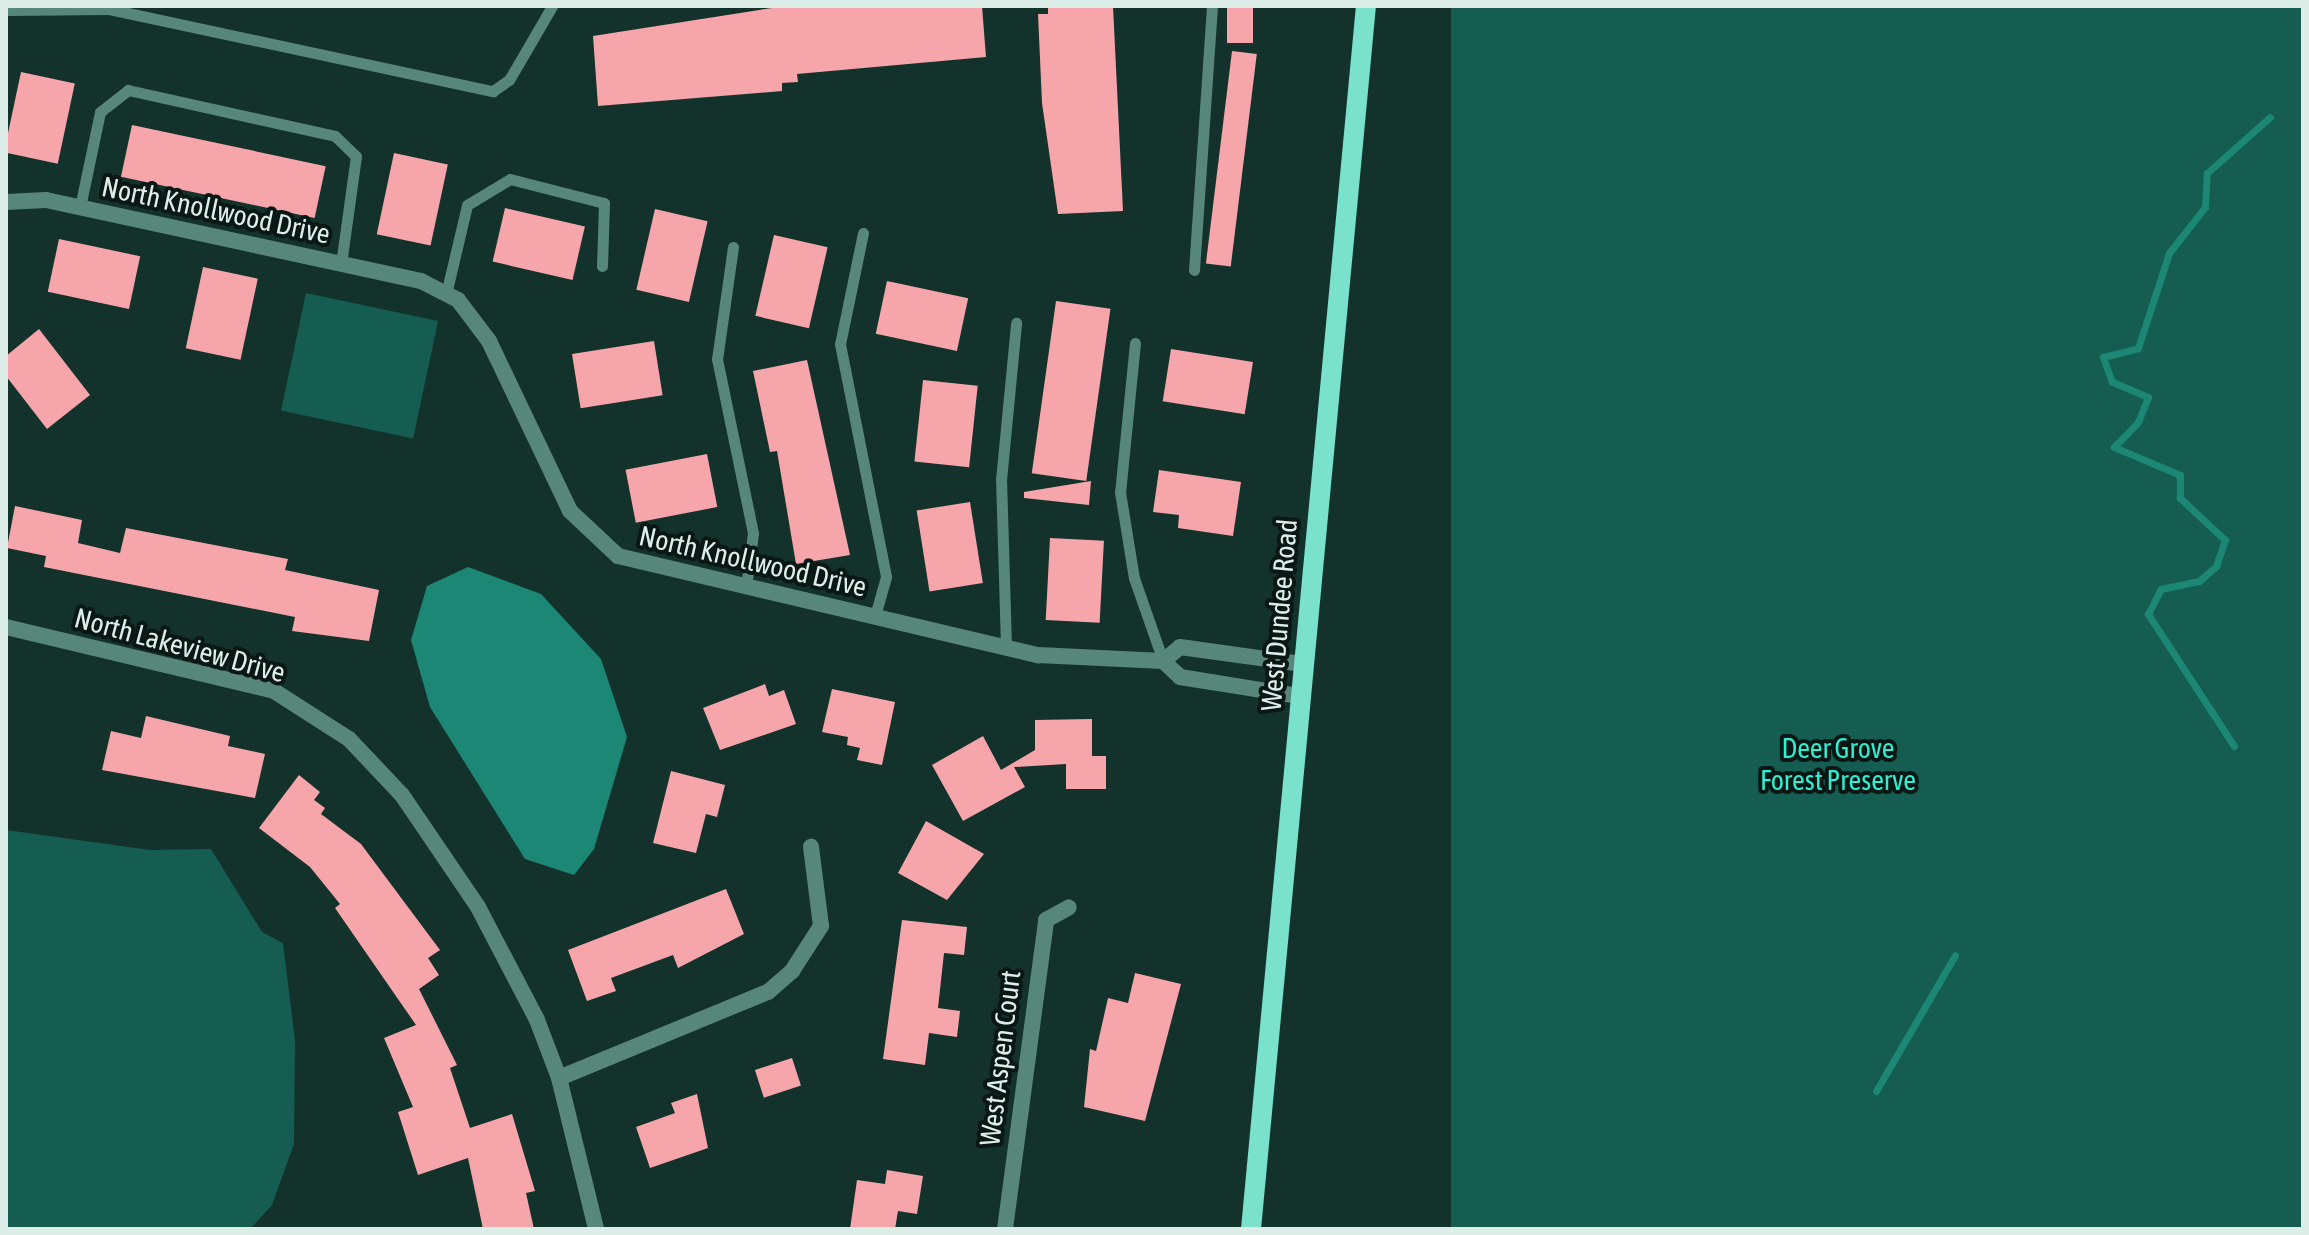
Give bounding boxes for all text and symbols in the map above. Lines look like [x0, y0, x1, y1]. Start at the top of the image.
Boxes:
street label: North Knollwood Drive [99, 169, 333, 251]
street label: North Knollwood Drive [636, 518, 870, 604]
street label: West Dundee Road [1254, 518, 1304, 712]
street label: North Lakeview Drive [71, 601, 289, 689]
park label: Deer Grove Forest Preserve [1760, 731, 1916, 797]
street label: West Aspen Court [973, 968, 1027, 1148]

